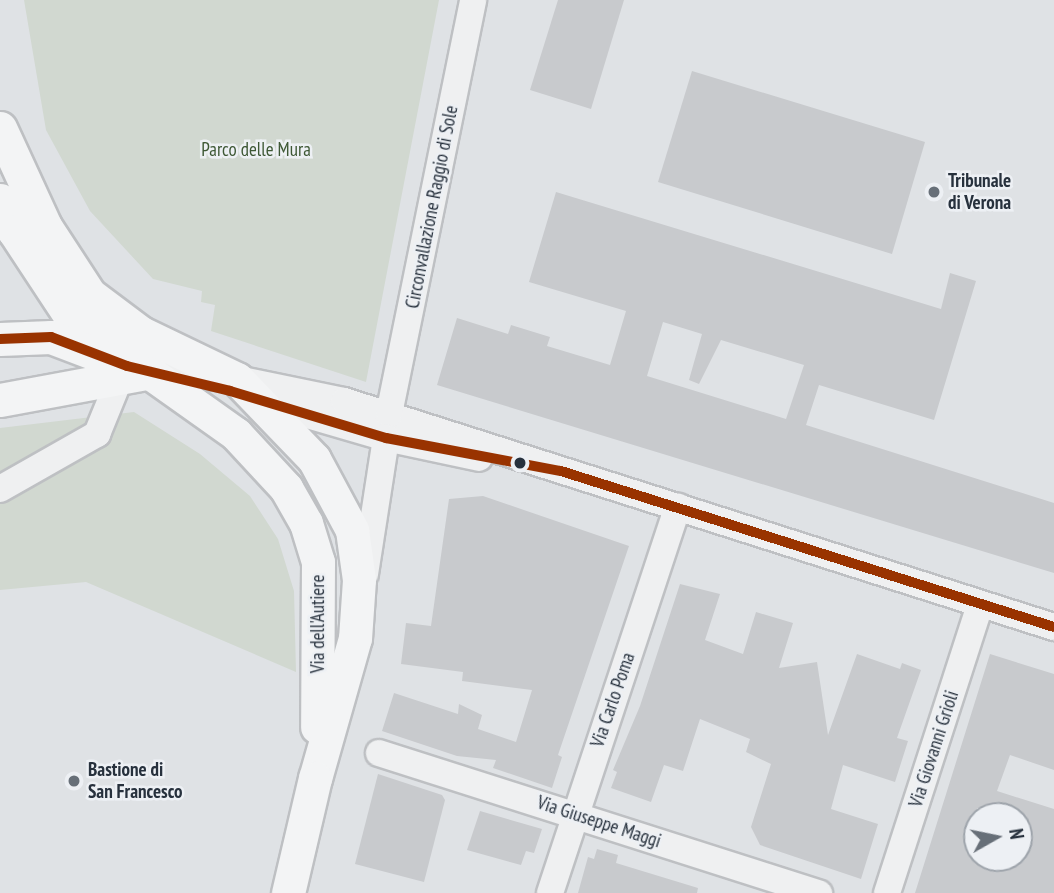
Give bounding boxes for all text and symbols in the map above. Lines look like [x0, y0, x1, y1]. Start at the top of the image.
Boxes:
street label: Circonvallazione Raggio di Sole [401, 104, 463, 310]
park label: Parco delle Mura [201, 139, 311, 161]
place label: Tribunale di Verona [948, 170, 1012, 214]
marker: Tribunale di Verona [926, 184, 942, 200]
unlabelled marker [513, 456, 527, 470]
street label: Via dell'Autiere [307, 575, 329, 673]
street label: Via Carlo Poma [586, 650, 640, 750]
street label: Via Giovanni Grioli [904, 688, 964, 810]
place label: Bastione di San Francesco [88, 759, 183, 803]
marker: Bastione di San Francesco [66, 773, 82, 789]
street label: Via Giuseppe Maggi [534, 791, 664, 853]
north arrow [963, 802, 1033, 872]
text: N [1004, 827, 1029, 841]

